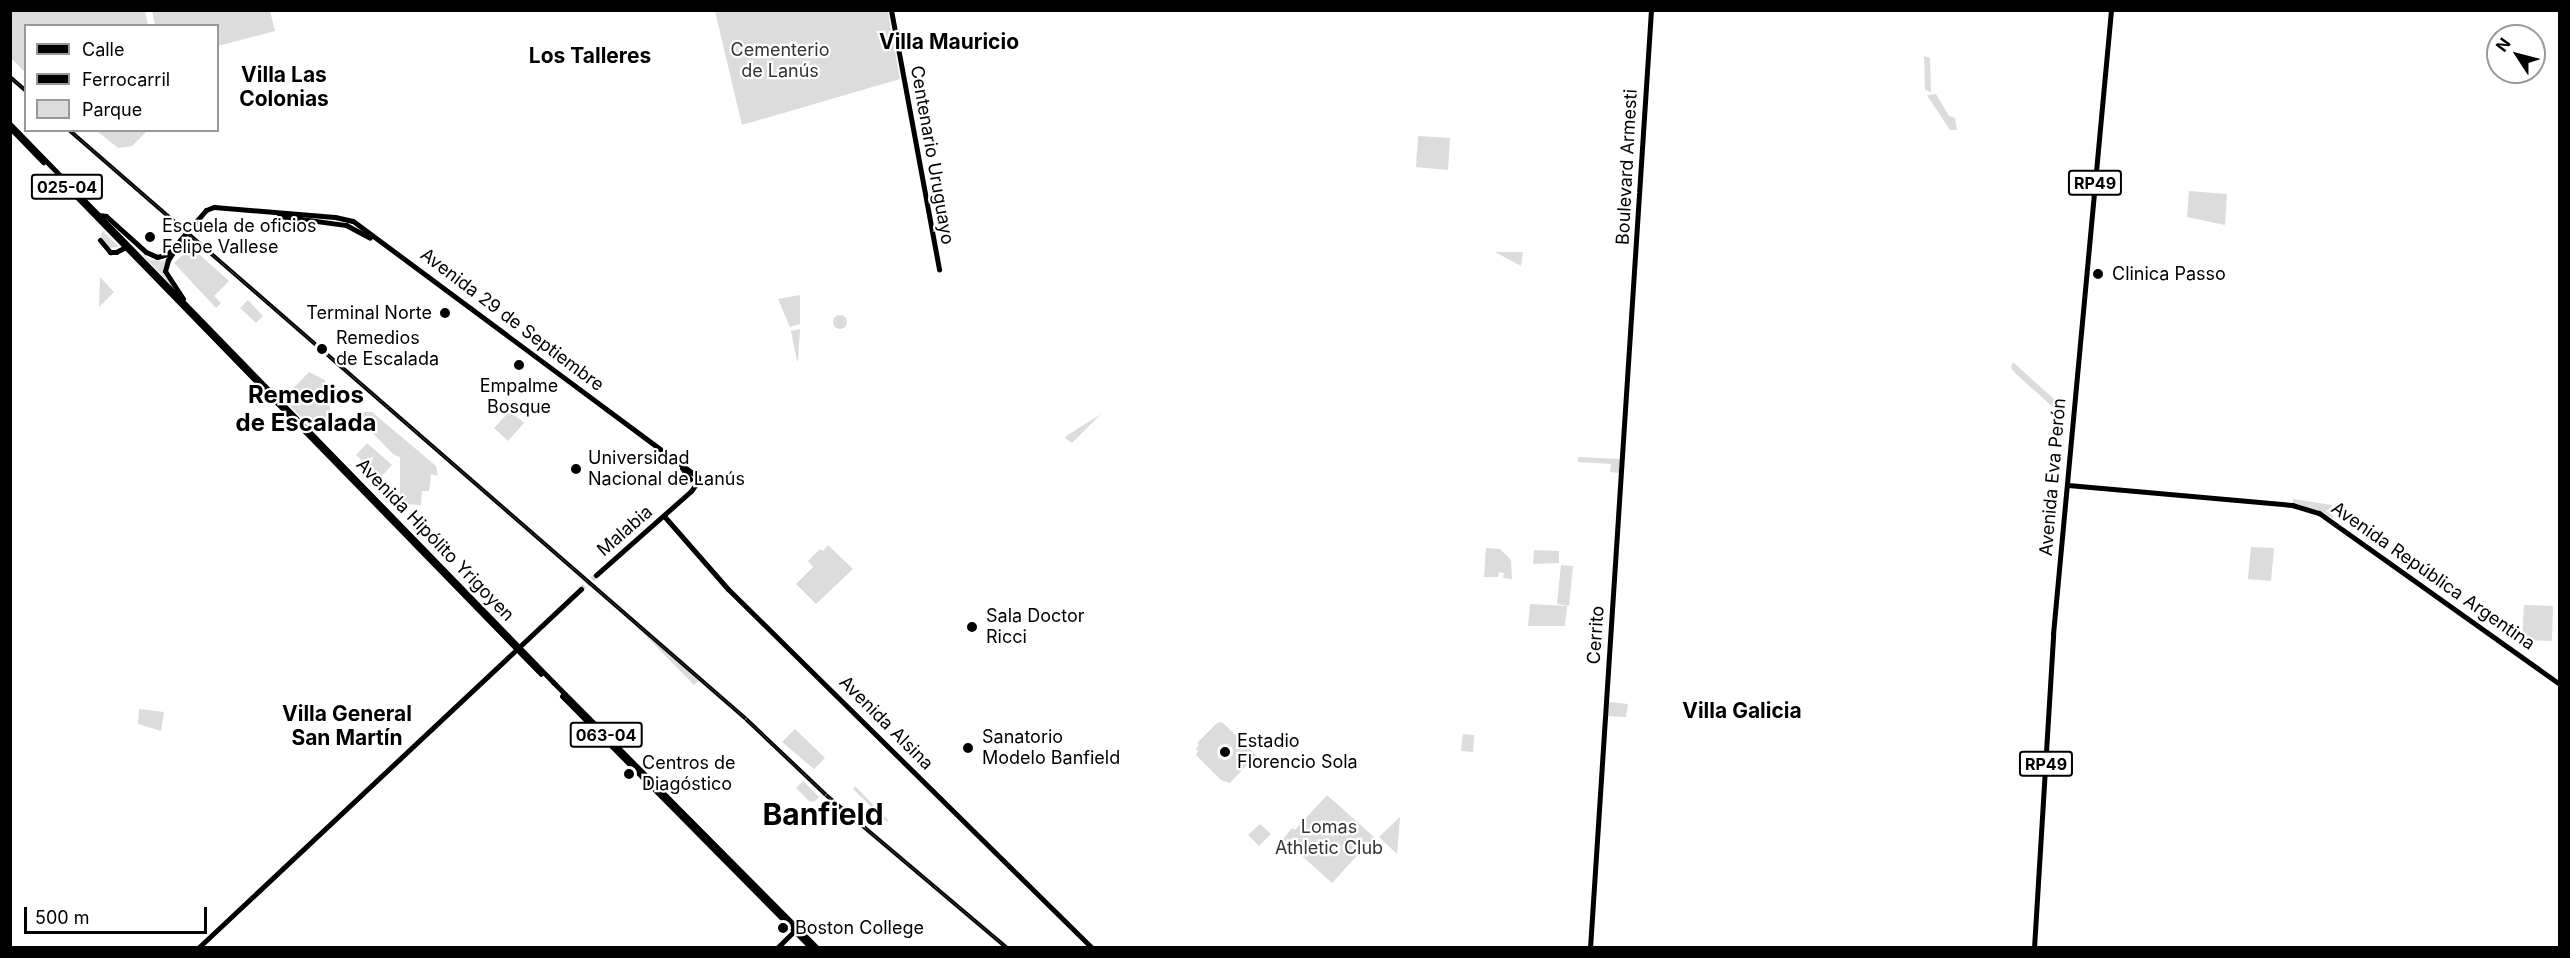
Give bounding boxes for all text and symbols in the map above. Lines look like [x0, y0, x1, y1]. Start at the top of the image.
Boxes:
legend [24, 24, 219, 132]
north arrow [2486, 24, 2546, 84]
district label: Villa Mauricio [879, 29, 1019, 55]
text: N [2491, 34, 2515, 55]
text: Calle [82, 39, 124, 60]
park label: Cementerio de Lanús [731, 40, 829, 82]
district label: Los Talleres [529, 43, 651, 69]
district label: Villa Las Colonias [239, 62, 329, 112]
street label: Centenario Uruguayo [906, 64, 958, 246]
text: Ferrocarril [82, 69, 170, 90]
street label: Boulevard Armesti [1612, 89, 1642, 245]
text: Parque [82, 99, 142, 120]
road number: RP49 [2066, 170, 2124, 196]
road number: 025-04 [29, 174, 104, 200]
place label: Escuela de oficios Felipe Vallese [162, 216, 317, 258]
marker: Escuela de oficios Felipe Vallese [143, 230, 157, 244]
street label: Avenida 29 de Septiembre [416, 244, 608, 396]
place label: Clinica Passo [2112, 263, 2226, 285]
marker: Clinica Passo [2089, 265, 2107, 283]
place label: Terminal Norte [306, 302, 432, 324]
marker: Terminal Norte [436, 304, 454, 322]
place label: Remedios de Escalada [336, 328, 439, 370]
marker: Remedios de Escalada [313, 340, 331, 358]
marker: Empalme Bosque [510, 356, 528, 374]
place label: Empalme Bosque [480, 376, 558, 418]
district label: Remedios de Escalada [236, 381, 376, 437]
street label: Avenida Eva Perón [2035, 397, 2071, 557]
place label: Universidad Nacional de Lanús [588, 448, 745, 490]
street label: Avenida Hipólito Yrigoyen [352, 454, 518, 626]
marker: Universidad Nacional de Lanús [569, 462, 583, 476]
street label: Avenida República Argentina [2327, 497, 2539, 655]
street label: Malabia [593, 501, 657, 561]
street label: Cerrito [1583, 605, 1609, 665]
place label: Sala Doctor Ricci [986, 606, 1085, 648]
marker: Sala Doctor Ricci [963, 618, 981, 636]
street label: Avenida Alsina [835, 672, 937, 774]
district label: Villa Galicia [1682, 698, 1802, 724]
district label: Villa General San Martín [282, 701, 412, 751]
road number: 063-04 [568, 722, 644, 748]
place label: Sanatorio Modelo Banfield [982, 727, 1120, 770]
place label: Estadio Florencio Sola [1237, 731, 1358, 774]
marker: Sanatorio Modelo Banfield [959, 739, 977, 757]
marker: Estadio Florencio Sola [1218, 745, 1232, 759]
road number: RP49 [2018, 751, 2074, 777]
place label: Centros de Diagóstico [642, 753, 736, 795]
marker: Centros de Diagóstico [620, 765, 638, 783]
district label: Banfield [762, 796, 884, 832]
park label: Lomas Athletic Club [1275, 817, 1383, 860]
scale bar [27, 895, 210, 933]
text: 500 m [35, 907, 89, 928]
place label: Boston College [795, 917, 924, 939]
marker: Boston College [776, 921, 790, 935]

